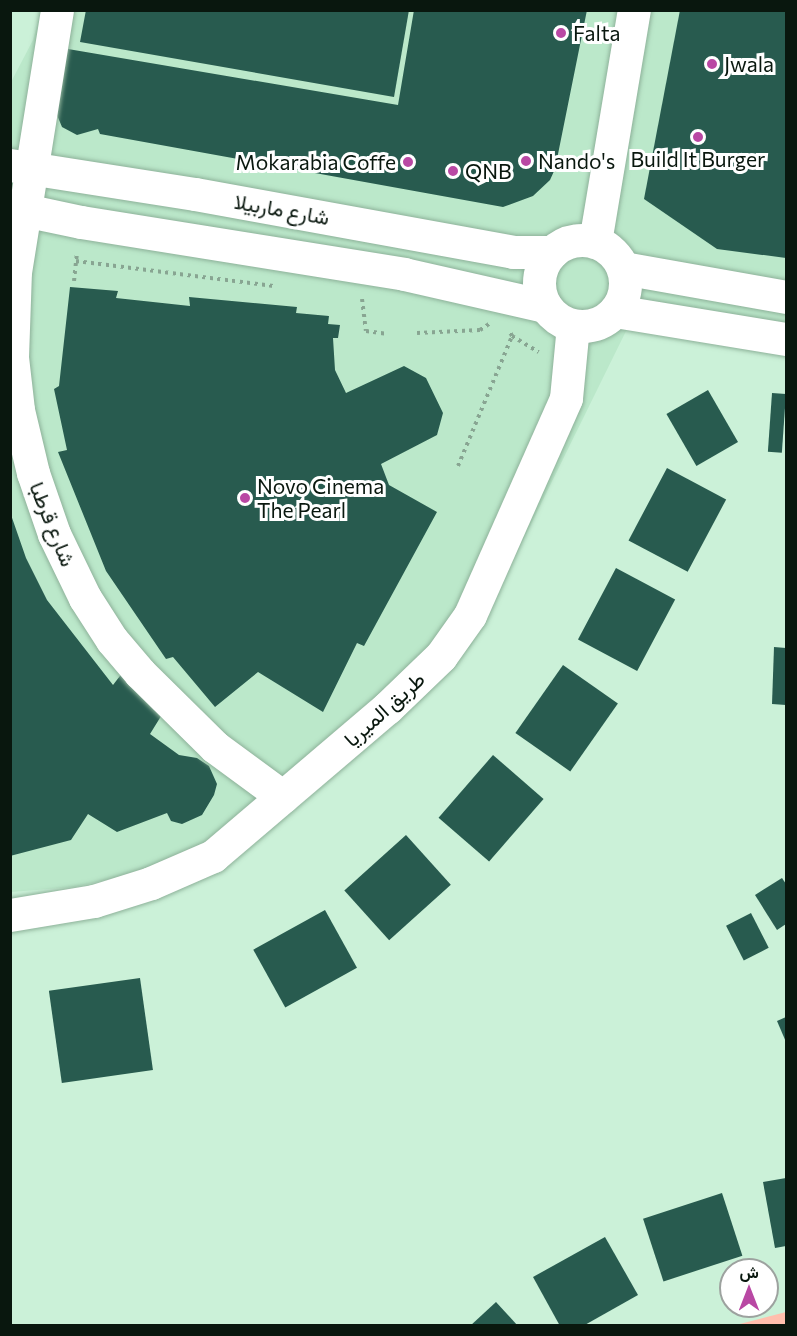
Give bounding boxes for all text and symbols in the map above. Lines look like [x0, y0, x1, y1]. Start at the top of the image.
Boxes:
place label: Falta [573, 20, 621, 46]
marker: Falta [554, 26, 568, 40]
place label: Jwala [724, 51, 774, 77]
marker: Jwala [705, 57, 719, 71]
marker: Build It Burger [691, 130, 705, 144]
place label: Build It Burger [631, 146, 765, 172]
place label: Nando's [538, 148, 615, 174]
place label: Mokarabia Coffe [236, 149, 396, 175]
marker: Nando's [519, 154, 533, 168]
marker: Mokarabia Coffe [401, 155, 415, 169]
place label: QNB [465, 158, 512, 184]
marker: QNB [446, 164, 460, 178]
street label: شارع ماربيلا [232, 188, 332, 230]
place label: Novo Cinema The Pearl [257, 473, 384, 523]
street label: شارع قرطبا [25, 478, 81, 570]
marker: Novo Cinema The Pearl [238, 491, 252, 505]
street label: طريق الميريا [338, 666, 430, 752]
north arrow [719, 1258, 779, 1318]
text: ش [739, 1262, 759, 1281]

